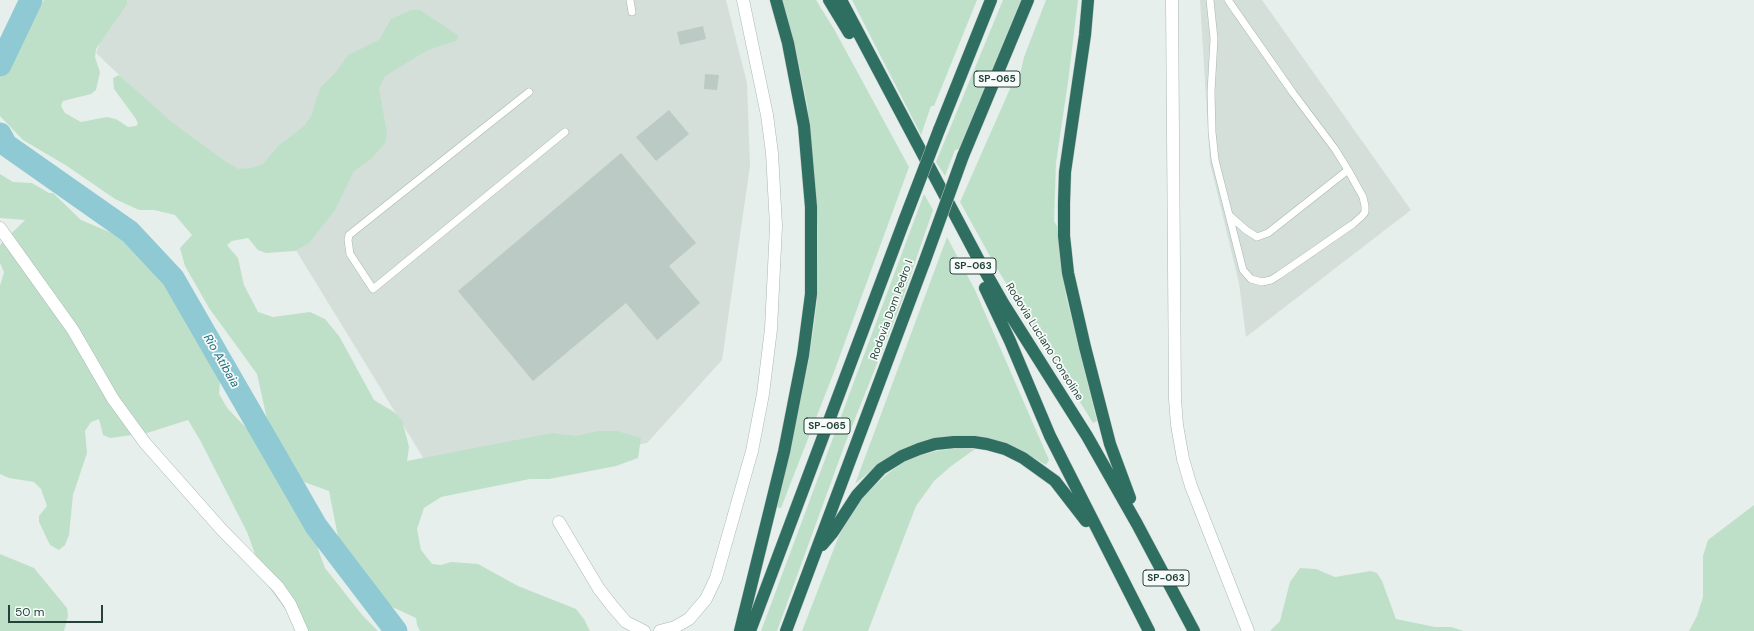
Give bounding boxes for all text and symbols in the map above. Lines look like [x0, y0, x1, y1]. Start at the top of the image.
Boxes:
road number: SP-065 [974, 71, 1020, 87]
street label: Rodovia Dom Pedro I [868, 258, 916, 362]
road number: SP-063 [950, 258, 996, 274]
street label: Rodovia Luciano Consoline [1002, 281, 1086, 403]
water label: Rio Atibaia [200, 332, 242, 390]
road number: SP-065 [804, 418, 850, 434]
road number: SP-063 [1143, 570, 1189, 586]
scale bar [10, 597, 105, 623]
text: 50 m [15, 604, 44, 620]

